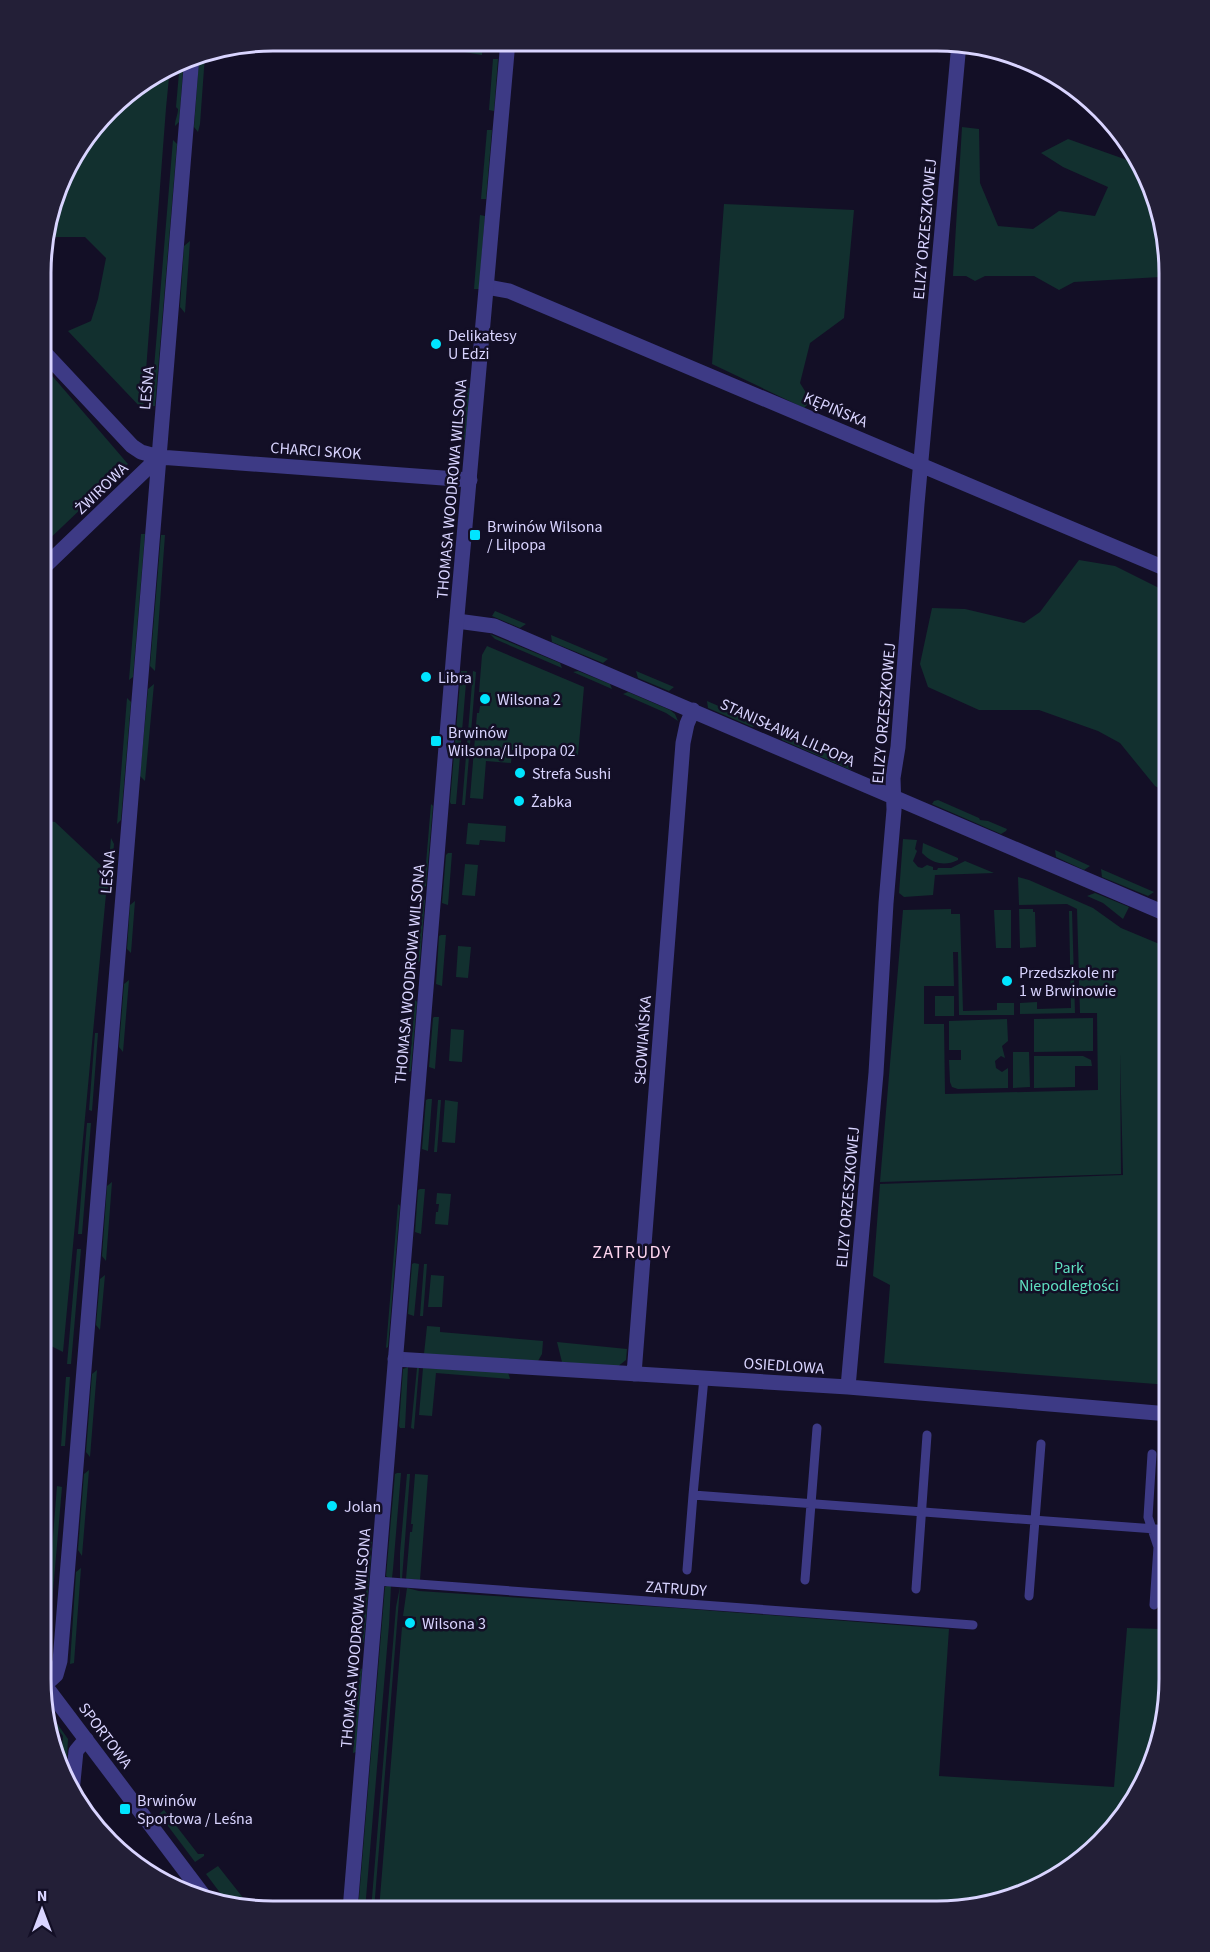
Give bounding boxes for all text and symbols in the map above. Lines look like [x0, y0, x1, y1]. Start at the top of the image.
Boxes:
street label: ELIZY ORZESZKOWEJ [908, 158, 942, 301]
place label: Delikatesy U Edzi [448, 325, 517, 365]
marker: Delikatesy U Edzi [429, 337, 443, 351]
street label: LEŚNA [134, 365, 160, 411]
street label: THOMASA WOODROWA WILSONA [431, 378, 473, 600]
street label: KĘPIŃSKA [800, 387, 871, 433]
street label: CHARCI SKOK [270, 437, 363, 465]
street label: ŻWIROWA [70, 458, 133, 520]
place label: Brwinów Wilsona / Lilpopa [487, 516, 603, 556]
marker: Brwinów Wilsona / Lilpopa [468, 528, 482, 542]
street label: ELIZY ORZESZKOWEJ [867, 642, 901, 785]
place label: Libra [438, 667, 472, 689]
marker: Libra [419, 670, 433, 684]
place label: Wilsona 2 [497, 689, 561, 711]
marker: Wilsona 2 [478, 692, 492, 706]
street label: STANISŁAWA LILPOPA [717, 693, 859, 773]
place label: Brwinów Wilsona/Lilpopa 02 [448, 722, 576, 762]
marker: Brwinów Wilsona/Lilpopa 02 [429, 734, 443, 748]
place label: Strefa Sushi [532, 763, 611, 785]
marker: Strefa Sushi [513, 766, 527, 780]
place label: Żabka [531, 791, 572, 813]
marker: Żabka [512, 794, 526, 808]
street label: LEŚNA [95, 849, 121, 895]
street label: THOMASA WOODROWA WILSONA [389, 863, 431, 1085]
place label: Przedszkole nr 1 w Brwinowie [1019, 962, 1117, 1002]
marker: Przedszkole nr 1 w Brwinowie [1000, 974, 1014, 988]
street label: SŁOWIAŃSKA [629, 995, 657, 1085]
street label: ELIZY ORZESZKOWEJ [831, 1126, 865, 1269]
district label: ZATRUDY [592, 1240, 672, 1265]
park label: Park Niepodległości [1019, 1257, 1119, 1297]
street label: OSIEDLOWA [743, 1352, 825, 1380]
place label: Jolan [344, 1496, 381, 1518]
marker: Jolan [325, 1499, 339, 1513]
street label: THOMASA WOODROWA WILSONA [335, 1527, 377, 1749]
street label: ZATRUDY [644, 1576, 708, 1602]
place label: Wilsona 3 [422, 1613, 486, 1635]
marker: Wilsona 3 [403, 1616, 417, 1630]
street label: SPORTOWA [73, 1698, 137, 1773]
place label: Brwinów Sportowa / Leśna [137, 1790, 253, 1830]
marker: Brwinów Sportowa / Leśna [118, 1802, 132, 1816]
north arrow [12, 1880, 72, 1940]
text: N [37, 1885, 47, 1907]

